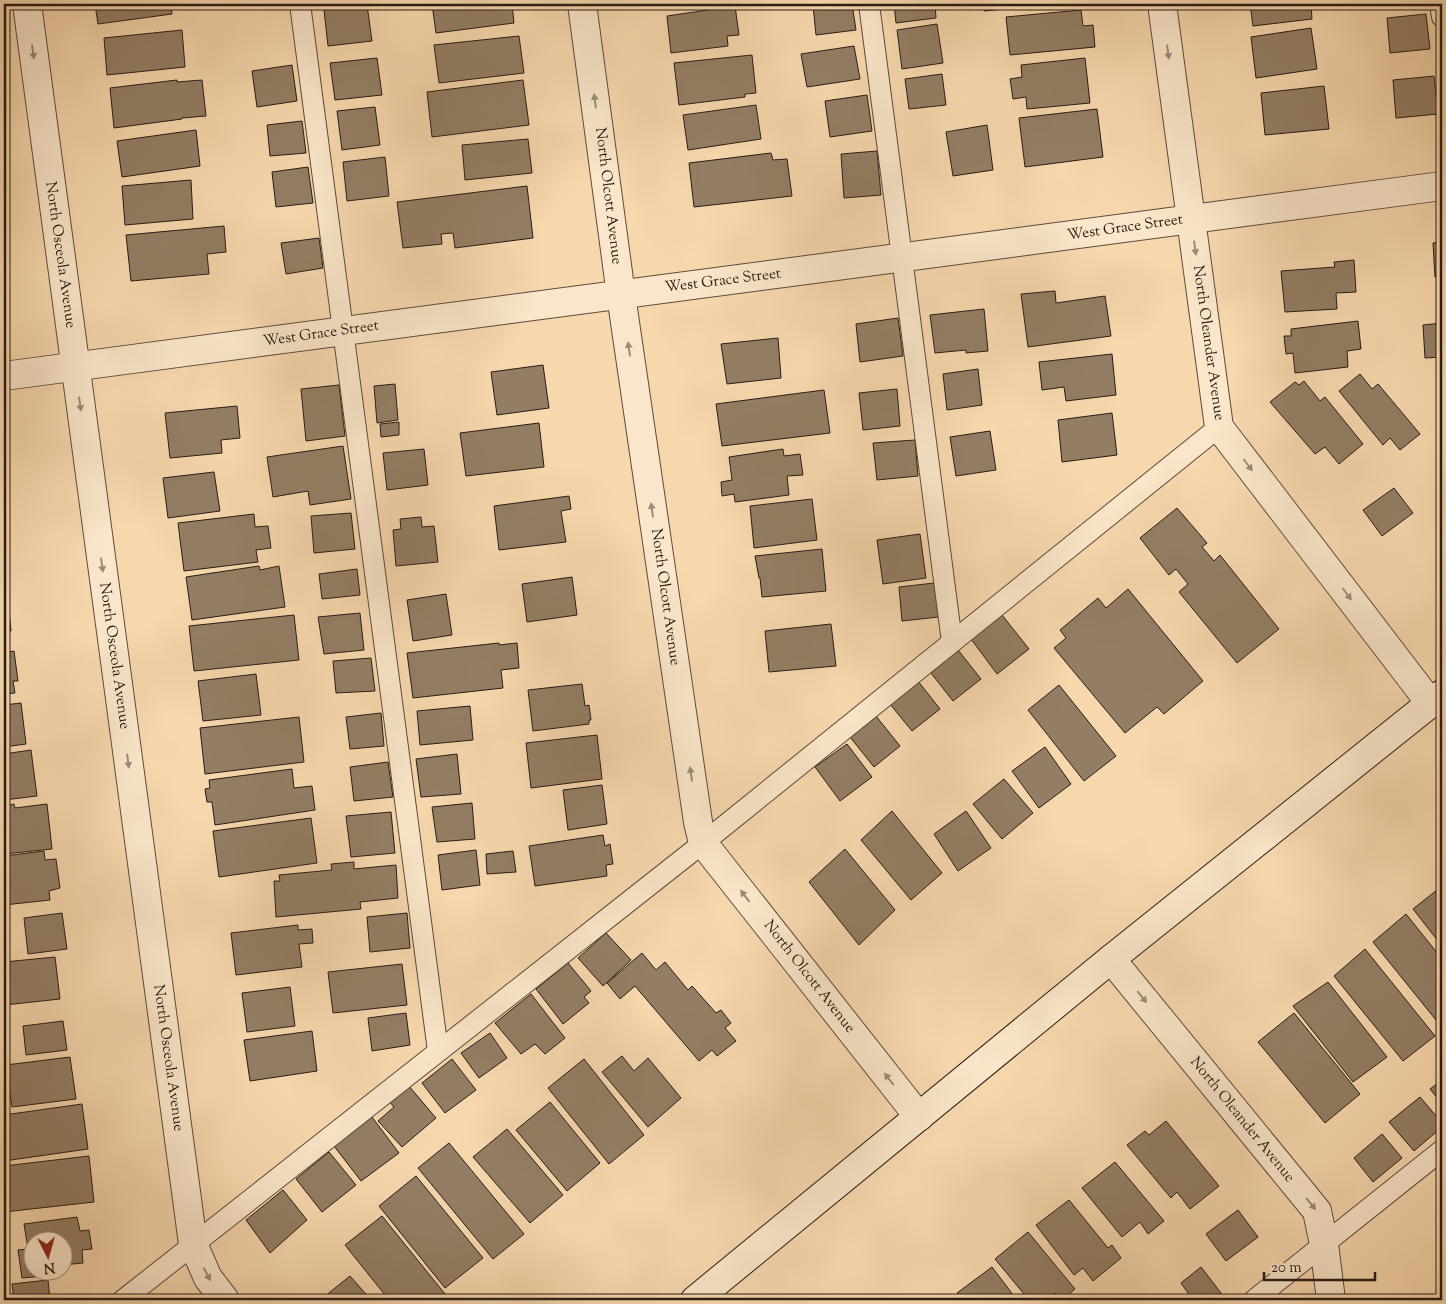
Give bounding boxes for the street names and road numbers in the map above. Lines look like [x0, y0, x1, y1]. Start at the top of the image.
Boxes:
street label: North Olcott Avenue [589, 126, 627, 266]
street label: North Osceola Avenue [39, 180, 81, 330]
street label: West Grace Street [1066, 209, 1184, 247]
street label: West Grace Street [664, 263, 782, 299]
street label: North Oleander Avenue [1187, 264, 1229, 422]
street label: West Grace Street [262, 315, 380, 353]
street label: North Olcott Avenue [645, 527, 685, 667]
street label: North Osceola Avenue [93, 581, 135, 731]
street label: North Olcott Avenue [758, 916, 860, 1038]
street label: North Osceola Avenue [147, 983, 189, 1133]
street label: North Oleander Avenue [1185, 1053, 1299, 1187]

